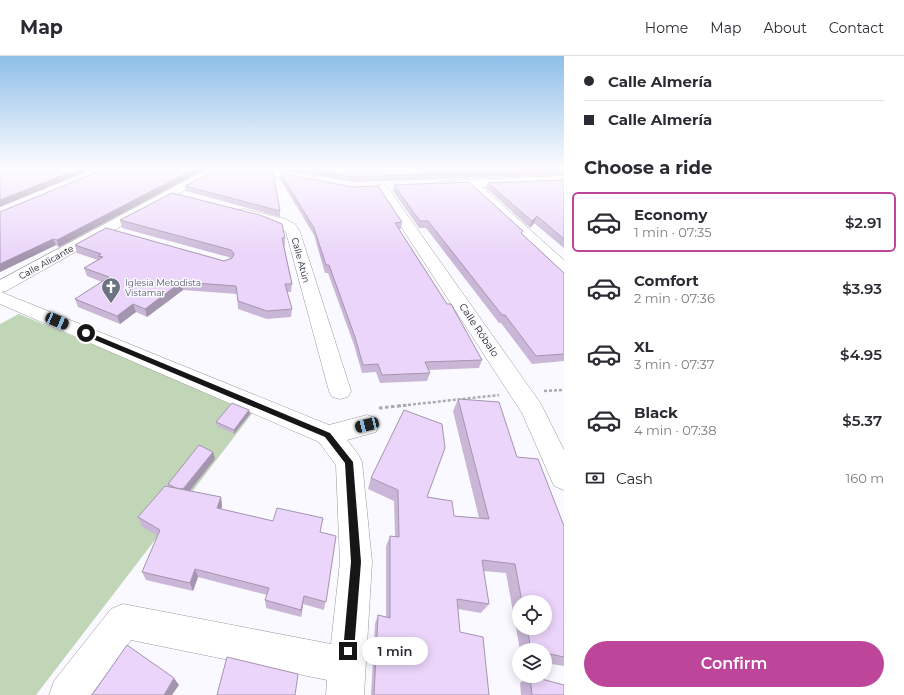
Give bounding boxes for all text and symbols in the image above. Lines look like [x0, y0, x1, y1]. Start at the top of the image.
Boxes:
text: Map [20, 16, 63, 39]
text: Home [645, 19, 688, 37]
text: Map [710, 19, 741, 37]
text: About [763, 19, 807, 37]
text: Contact [829, 19, 884, 37]
text: Calle Almería [608, 72, 712, 91]
text: Calle Almería [608, 110, 712, 129]
text: Choose a ride [584, 157, 712, 179]
icon: car [586, 204, 622, 240]
text: Economy [634, 205, 707, 224]
text: $2.91 [845, 213, 882, 232]
text: 1 min · 07:35 [634, 224, 711, 240]
street label: Calle Atún [290, 236, 312, 284]
street label: Calle Alicante [17, 242, 76, 282]
icon: car [586, 270, 622, 306]
text: Comfort [634, 271, 699, 290]
church icon: Iglesia Metodista Vistamar [100, 276, 122, 304]
place label: Iglesia Metodista Vistamar [125, 277, 201, 298]
text: $3.93 [842, 279, 882, 298]
text: 2 min · 07:36 [634, 290, 715, 306]
street label: Calle Róbalo [456, 301, 502, 359]
car [44, 311, 70, 331]
route start [77, 324, 95, 342]
icon: car [586, 336, 622, 372]
text: XL [634, 337, 653, 356]
text: $4.95 [840, 345, 882, 364]
text: 3 min · 07:37 [634, 356, 714, 372]
icon: car [586, 402, 622, 438]
text: Black [634, 403, 678, 422]
text: $5.37 [842, 411, 882, 430]
car [354, 416, 380, 434]
text: 4 min · 07:38 [634, 422, 716, 438]
icon: cash [584, 467, 606, 489]
text: Cash [616, 469, 653, 488]
text: 160 m [846, 470, 884, 486]
map controls [512, 595, 552, 683]
button: locate [512, 595, 552, 635]
callout: 1 min [362, 637, 428, 665]
button: Confirm [584, 641, 884, 687]
route end [339, 642, 357, 660]
text: 1 min [378, 643, 412, 659]
button: layers [512, 643, 552, 683]

